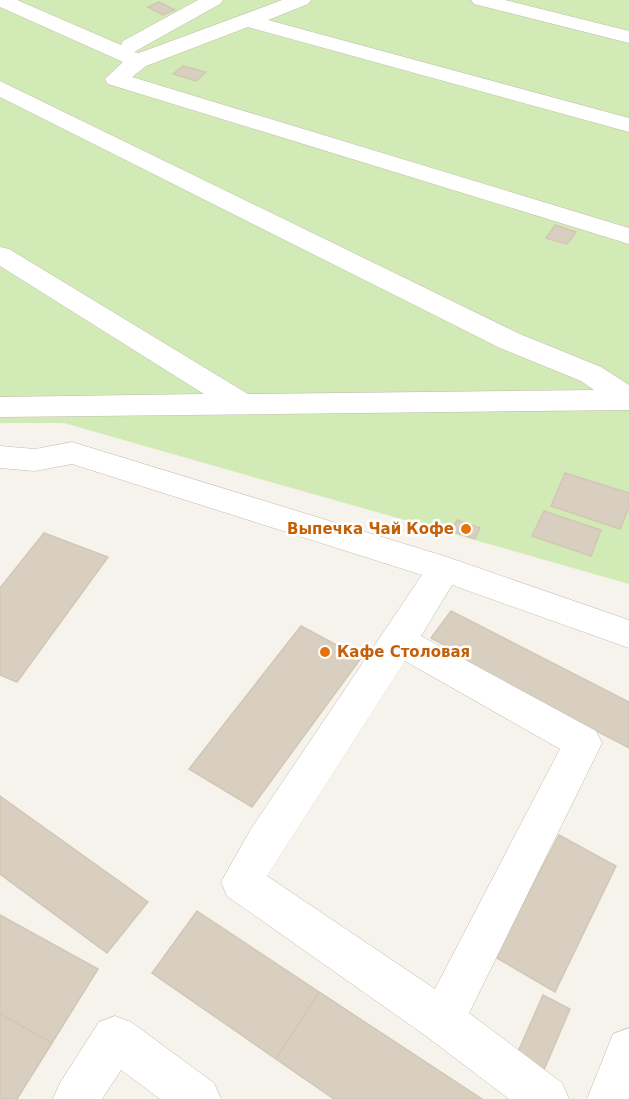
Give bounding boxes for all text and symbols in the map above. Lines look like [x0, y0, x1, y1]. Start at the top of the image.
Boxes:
place label: Выпечка Чай Кофе [287, 520, 454, 538]
marker: Выпечка Чай Кофе [459, 522, 473, 536]
place label: Кафе Столовая [337, 643, 470, 661]
marker: Кафе Столовая [318, 645, 332, 659]

